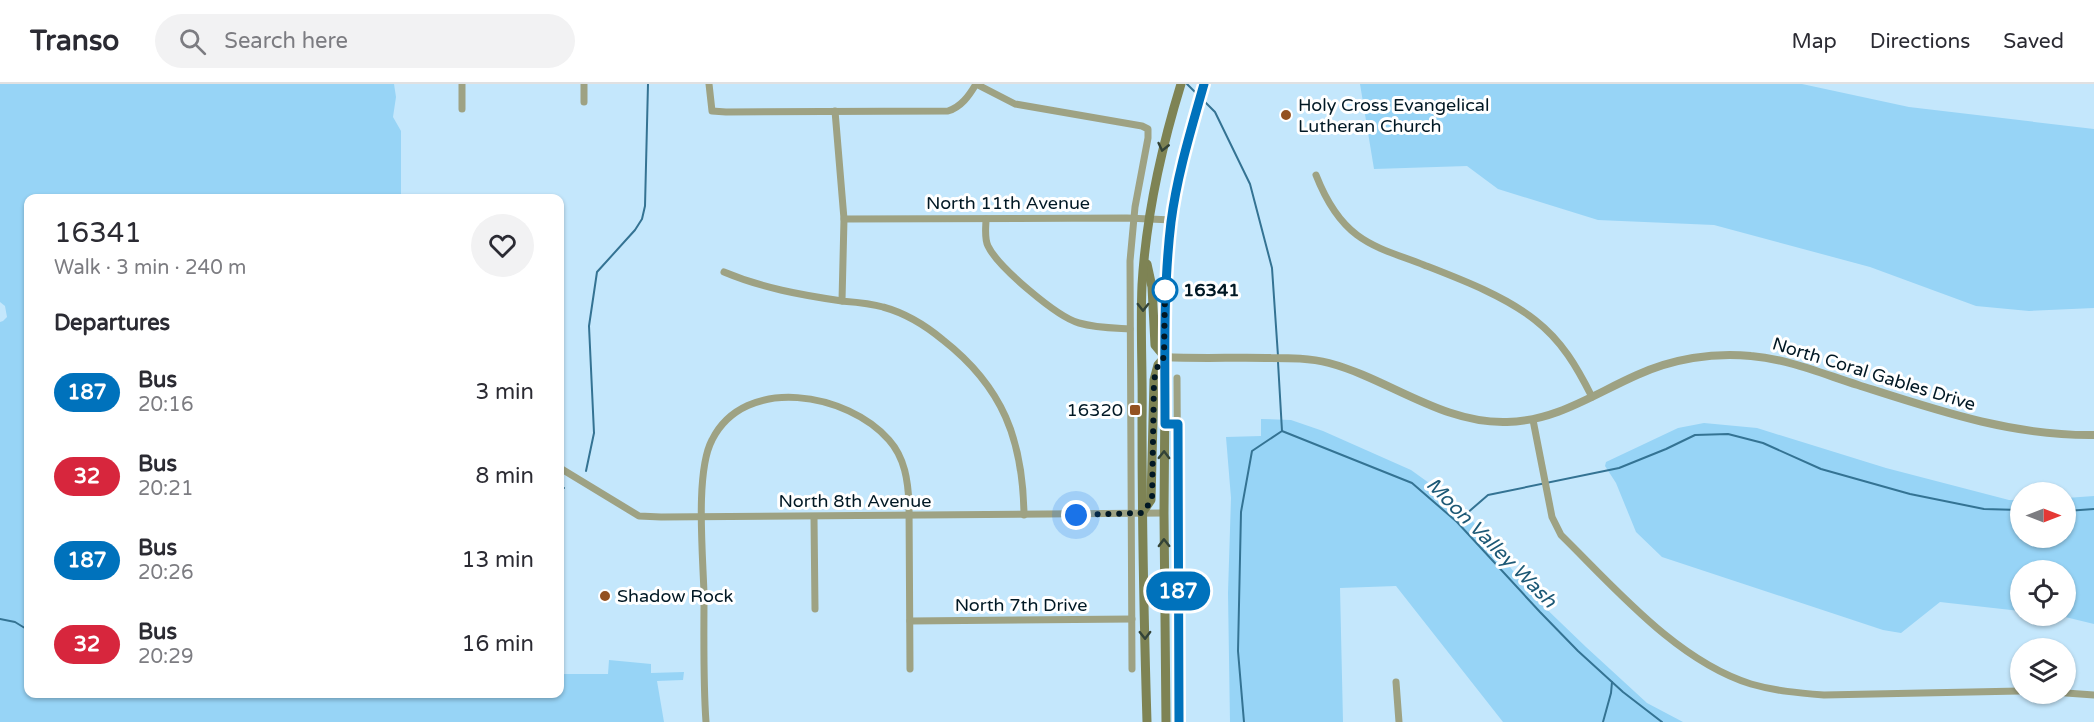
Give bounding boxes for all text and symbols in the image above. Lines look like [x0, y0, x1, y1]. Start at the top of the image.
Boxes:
search box [155, 14, 575, 68]
text: Transo [30, 24, 119, 58]
icon: search [176, 25, 209, 58]
text: Search here [224, 28, 348, 54]
text: Map [1791, 29, 1837, 54]
text: Directions [1870, 29, 1970, 54]
text: Saved [2003, 29, 2064, 54]
place label: Holy Cross Evangelical Lutheran Church [1298, 94, 1489, 137]
marker: Holy Cross Evangelical Lutheran Church [1279, 108, 1293, 122]
one-way arrow [1158, 141, 1171, 151]
street label: North 11th Avenue [926, 192, 1090, 214]
button: heart [471, 214, 534, 277]
text: 16341 [54, 216, 142, 250]
text: Walk · 3 min · 240 m [54, 256, 246, 280]
marker: 16341 [1152, 277, 1178, 303]
place label: 16341 [1183, 279, 1240, 301]
one-way arrow [1136, 302, 1149, 311]
text: Departures [54, 310, 170, 336]
street label: North Coral Gables Drive [1770, 333, 1978, 415]
text: Bus [138, 367, 177, 393]
text: 3 min [475, 379, 534, 405]
text: 187 [67, 380, 107, 405]
text: 20:16 [138, 393, 193, 417]
place label: 16320 [1066, 399, 1123, 421]
marker: 16320 [1128, 403, 1142, 417]
one-way arrow [1158, 450, 1170, 459]
text: Bus [138, 451, 177, 477]
text: 8 min [475, 463, 534, 489]
text: 32 [74, 464, 100, 489]
water label: Moon Valley Wash [1421, 473, 1562, 614]
text: 20:21 [138, 477, 193, 501]
north arrow [2010, 482, 2076, 548]
map controls [2010, 482, 2076, 704]
street label: North 8th Avenue [779, 490, 931, 512]
your location [1061, 500, 1091, 530]
text: Bus [138, 535, 177, 561]
one-way arrow [1158, 539, 1171, 548]
text: 13 min [462, 547, 534, 573]
text: 187 [67, 548, 107, 573]
button: locate [2010, 560, 2076, 626]
text: 20:26 [138, 561, 193, 585]
line badge: 187 [1144, 572, 1212, 610]
text: 187 [1158, 579, 1198, 604]
place label: Shadow Rock [617, 585, 733, 607]
marker: Shadow Rock [598, 589, 612, 603]
street label: North 7th Drive [955, 594, 1087, 616]
text: Bus [138, 619, 177, 645]
one-way arrow [1138, 630, 1151, 639]
text: 16 min [462, 631, 534, 657]
text: 32 [74, 632, 100, 657]
button: layers [2010, 638, 2076, 704]
text: 20:29 [138, 645, 193, 669]

